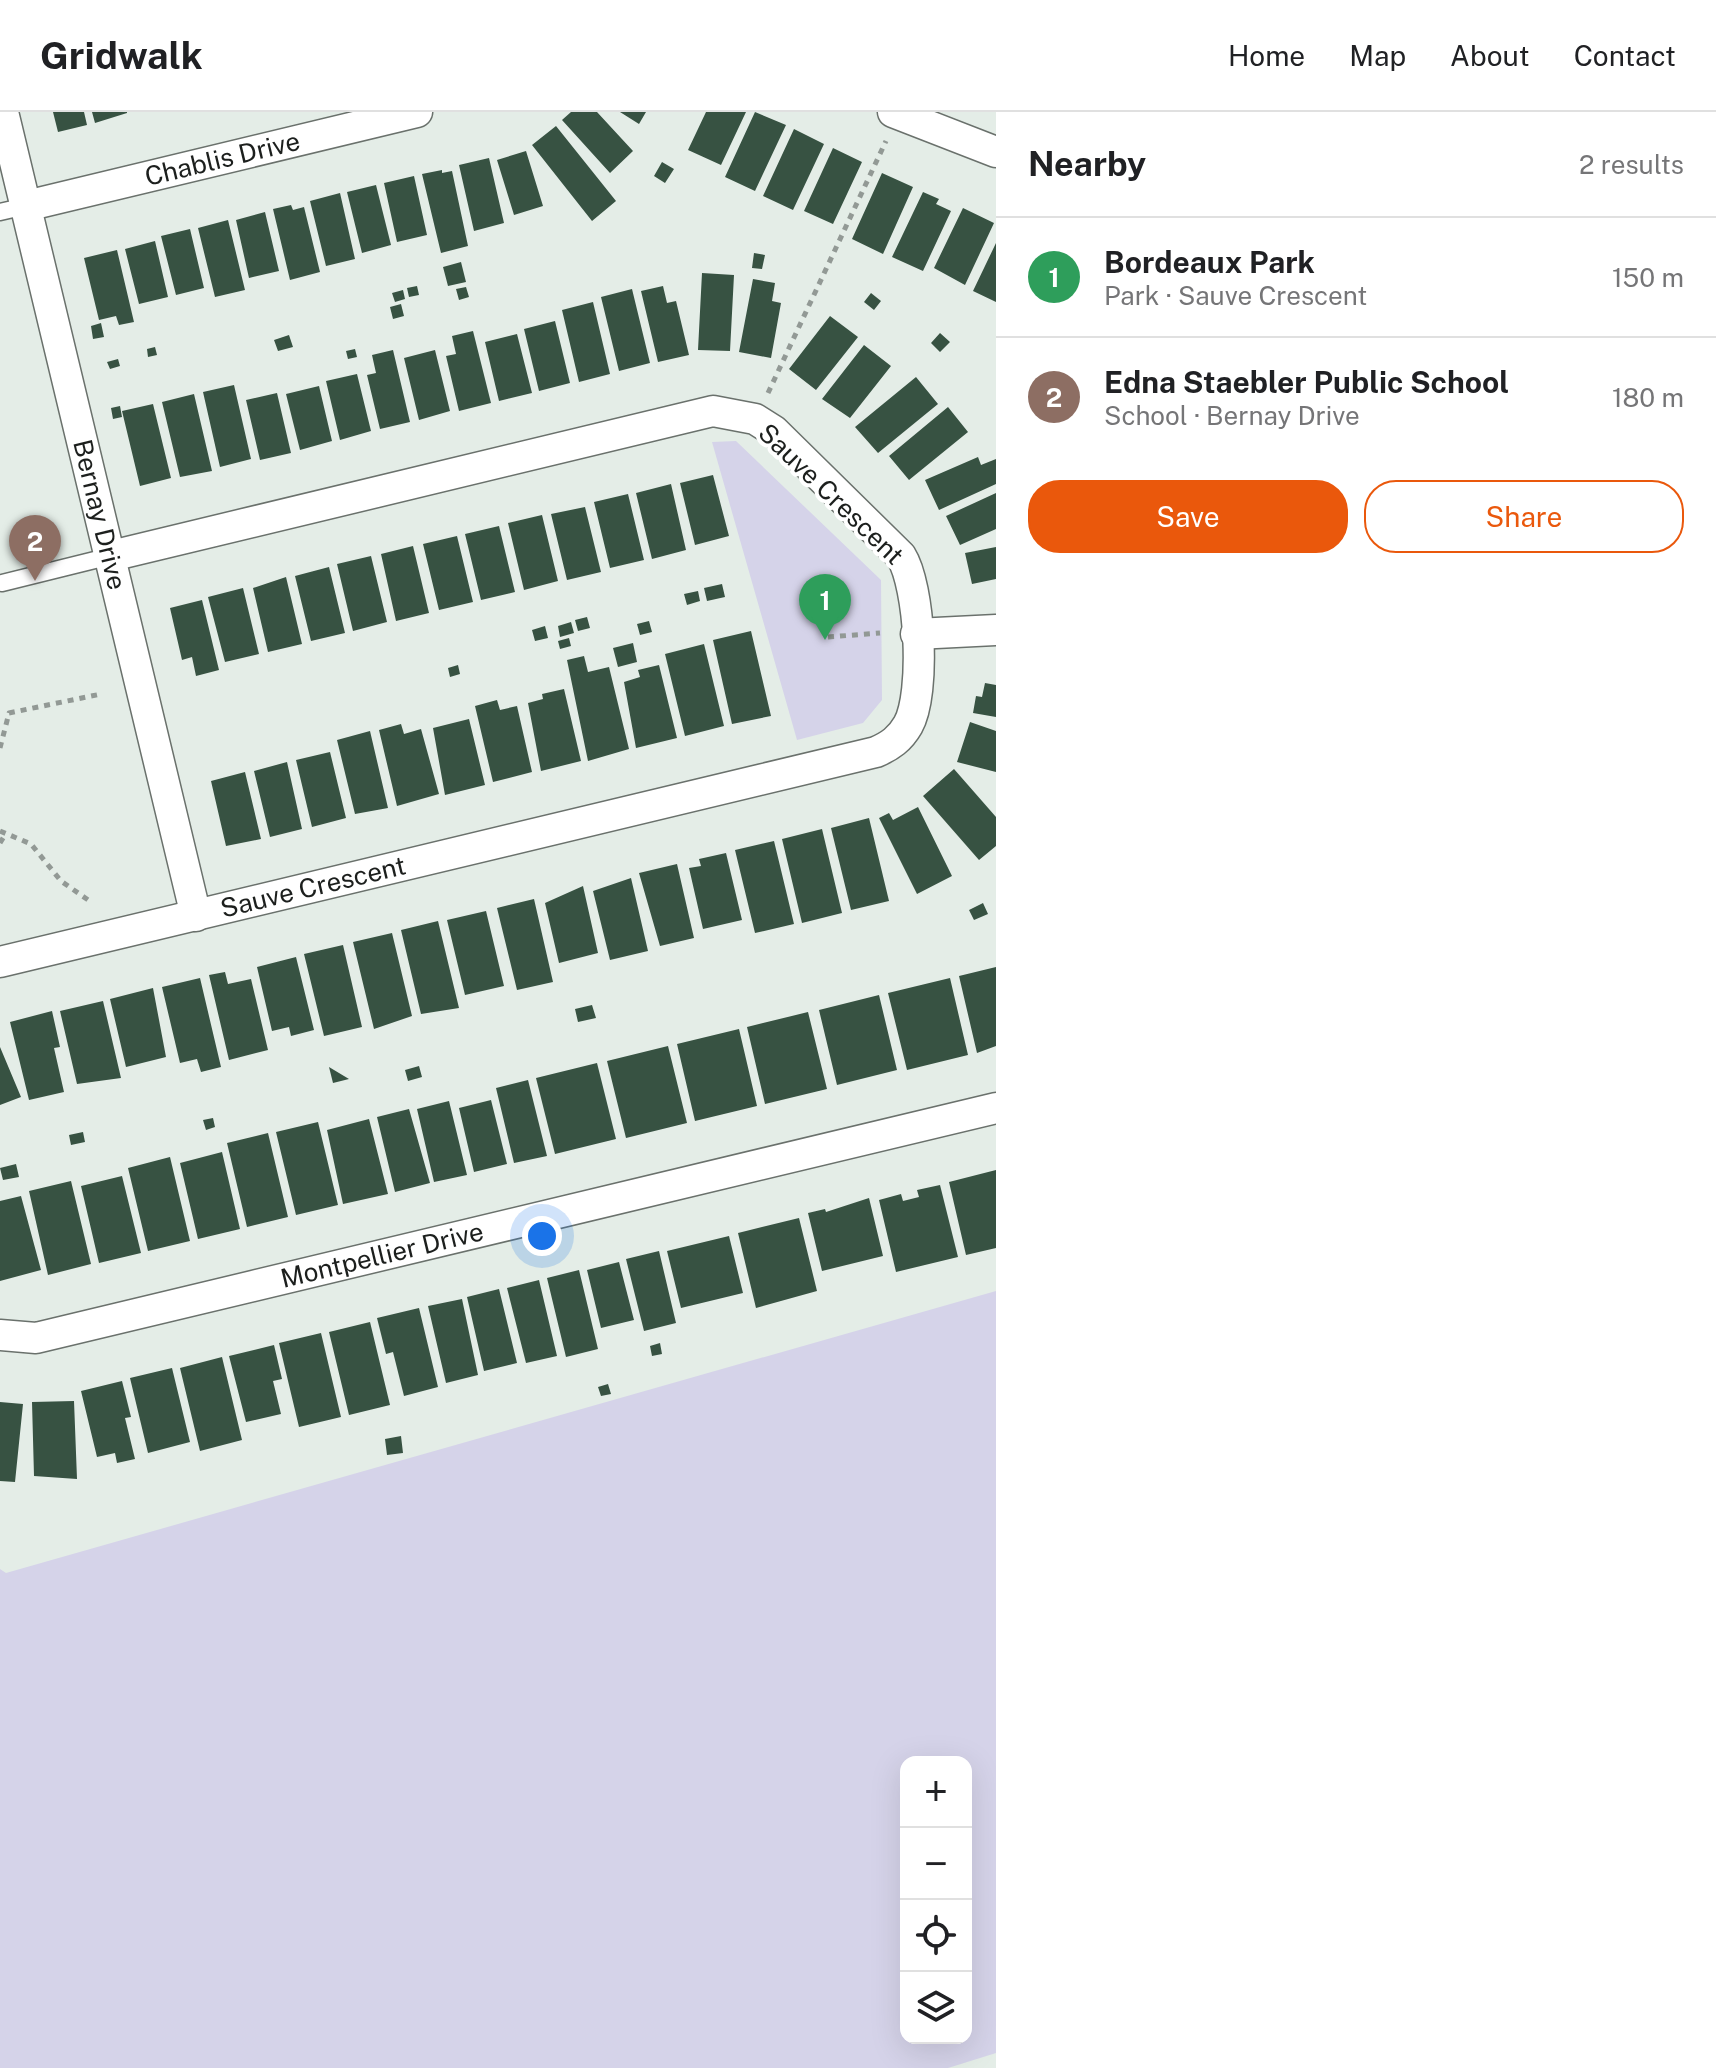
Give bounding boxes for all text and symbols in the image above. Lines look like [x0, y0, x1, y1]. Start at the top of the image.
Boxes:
text: Gridwalk [40, 33, 203, 78]
text: Home [1228, 39, 1305, 72]
text: Map [1349, 39, 1406, 72]
text: About [1450, 39, 1530, 72]
text: Contact [1574, 39, 1676, 72]
street label: Chablis Drive [142, 125, 303, 192]
text: Nearby [1028, 144, 1146, 184]
text: 2 results [1579, 149, 1684, 180]
text: Bordeaux Park [1104, 244, 1315, 280]
text: 1 [1048, 262, 1060, 293]
text: 150 m [1612, 262, 1684, 293]
text: Park · Sauve Crescent [1104, 280, 1367, 311]
text: Edna Staebler Public School [1104, 364, 1509, 400]
text: 2 [1046, 382, 1062, 413]
text: 180 m [1612, 382, 1684, 413]
text: School · Bernay Drive [1104, 400, 1360, 431]
street label: Sauve Crescent [752, 417, 910, 571]
street label: Bernay Drive [67, 436, 133, 593]
button: Save [1028, 480, 1348, 553]
button: Share [1364, 480, 1684, 553]
pin: 2 [9, 515, 61, 581]
pin: 1 [799, 574, 851, 640]
street label: Sauve Crescent [217, 849, 409, 924]
street label: Montpellier Drive [277, 1215, 486, 1294]
your location [522, 1216, 562, 1256]
map controls [900, 1756, 972, 2044]
button: + [900, 1756, 972, 1828]
button: − [900, 1828, 972, 1900]
button: locate [900, 1900, 972, 1972]
button: layers [900, 1972, 972, 2044]

